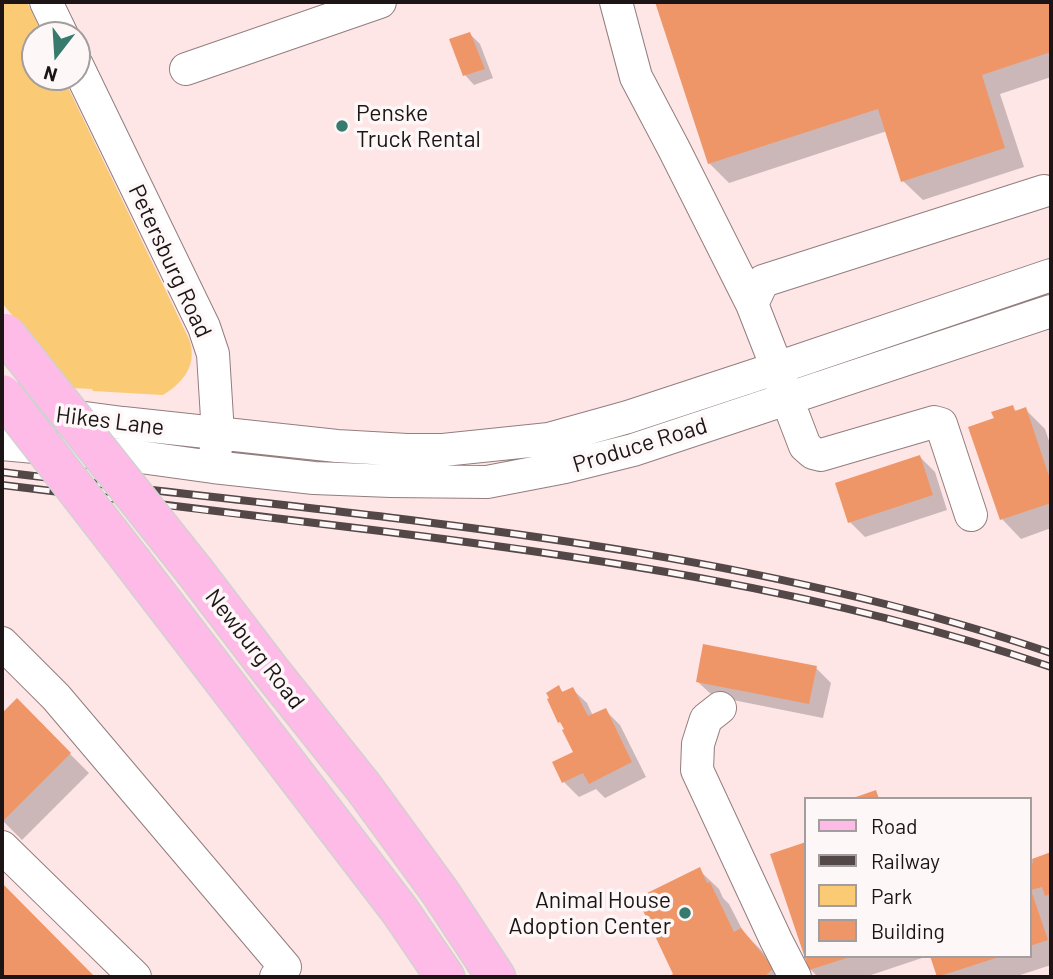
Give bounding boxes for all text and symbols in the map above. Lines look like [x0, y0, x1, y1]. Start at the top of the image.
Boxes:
north arrow [21, 21, 91, 91]
text: N [41, 62, 60, 87]
place label: Penske Truck Rental [356, 99, 481, 153]
marker: Penske Truck Rental [334, 118, 350, 134]
street label: Petersburg Road [122, 180, 218, 342]
street label: Hikes Lane [54, 401, 166, 441]
street label: Produce Road [570, 411, 710, 479]
street label: Newburg Road [200, 583, 310, 715]
legend [804, 797, 1032, 958]
text: Road [871, 813, 917, 838]
text: Railway [871, 848, 940, 873]
text: Park [871, 883, 912, 908]
place label: Animal House Adoption Center [509, 886, 671, 940]
marker: Animal House Adoption Center [677, 905, 693, 921]
text: Building [871, 918, 945, 943]

